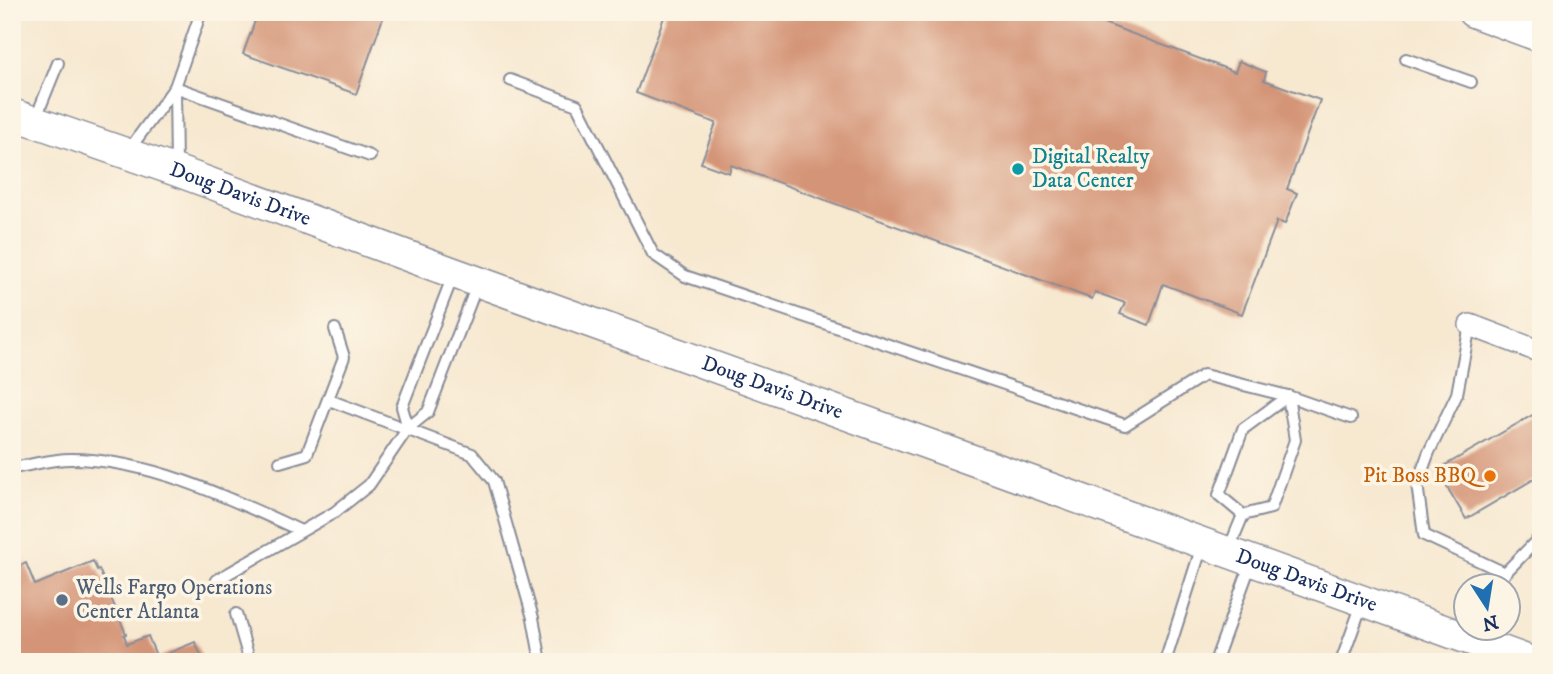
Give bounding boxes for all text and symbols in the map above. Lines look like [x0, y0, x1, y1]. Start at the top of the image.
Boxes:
place label: Digital Realty Data Center [1032, 144, 1151, 194]
street label: Doug Davis Drive [166, 156, 315, 232]
marker: Digital Realty Data Center [1010, 161, 1026, 177]
street label: Doug Davis Drive [698, 350, 847, 425]
place label: Pit Boss BBQ [1363, 463, 1485, 489]
marker: Pit Boss BBQ [1482, 468, 1498, 484]
street label: Doug Davis Drive [1232, 543, 1381, 618]
north arrow [1452, 572, 1522, 642]
place label: Wells Fargo Operations Center Atlanta [75, 575, 272, 625]
marker: Wells Fargo Operations Center Atlanta [54, 592, 70, 608]
text: N [1480, 609, 1500, 635]

